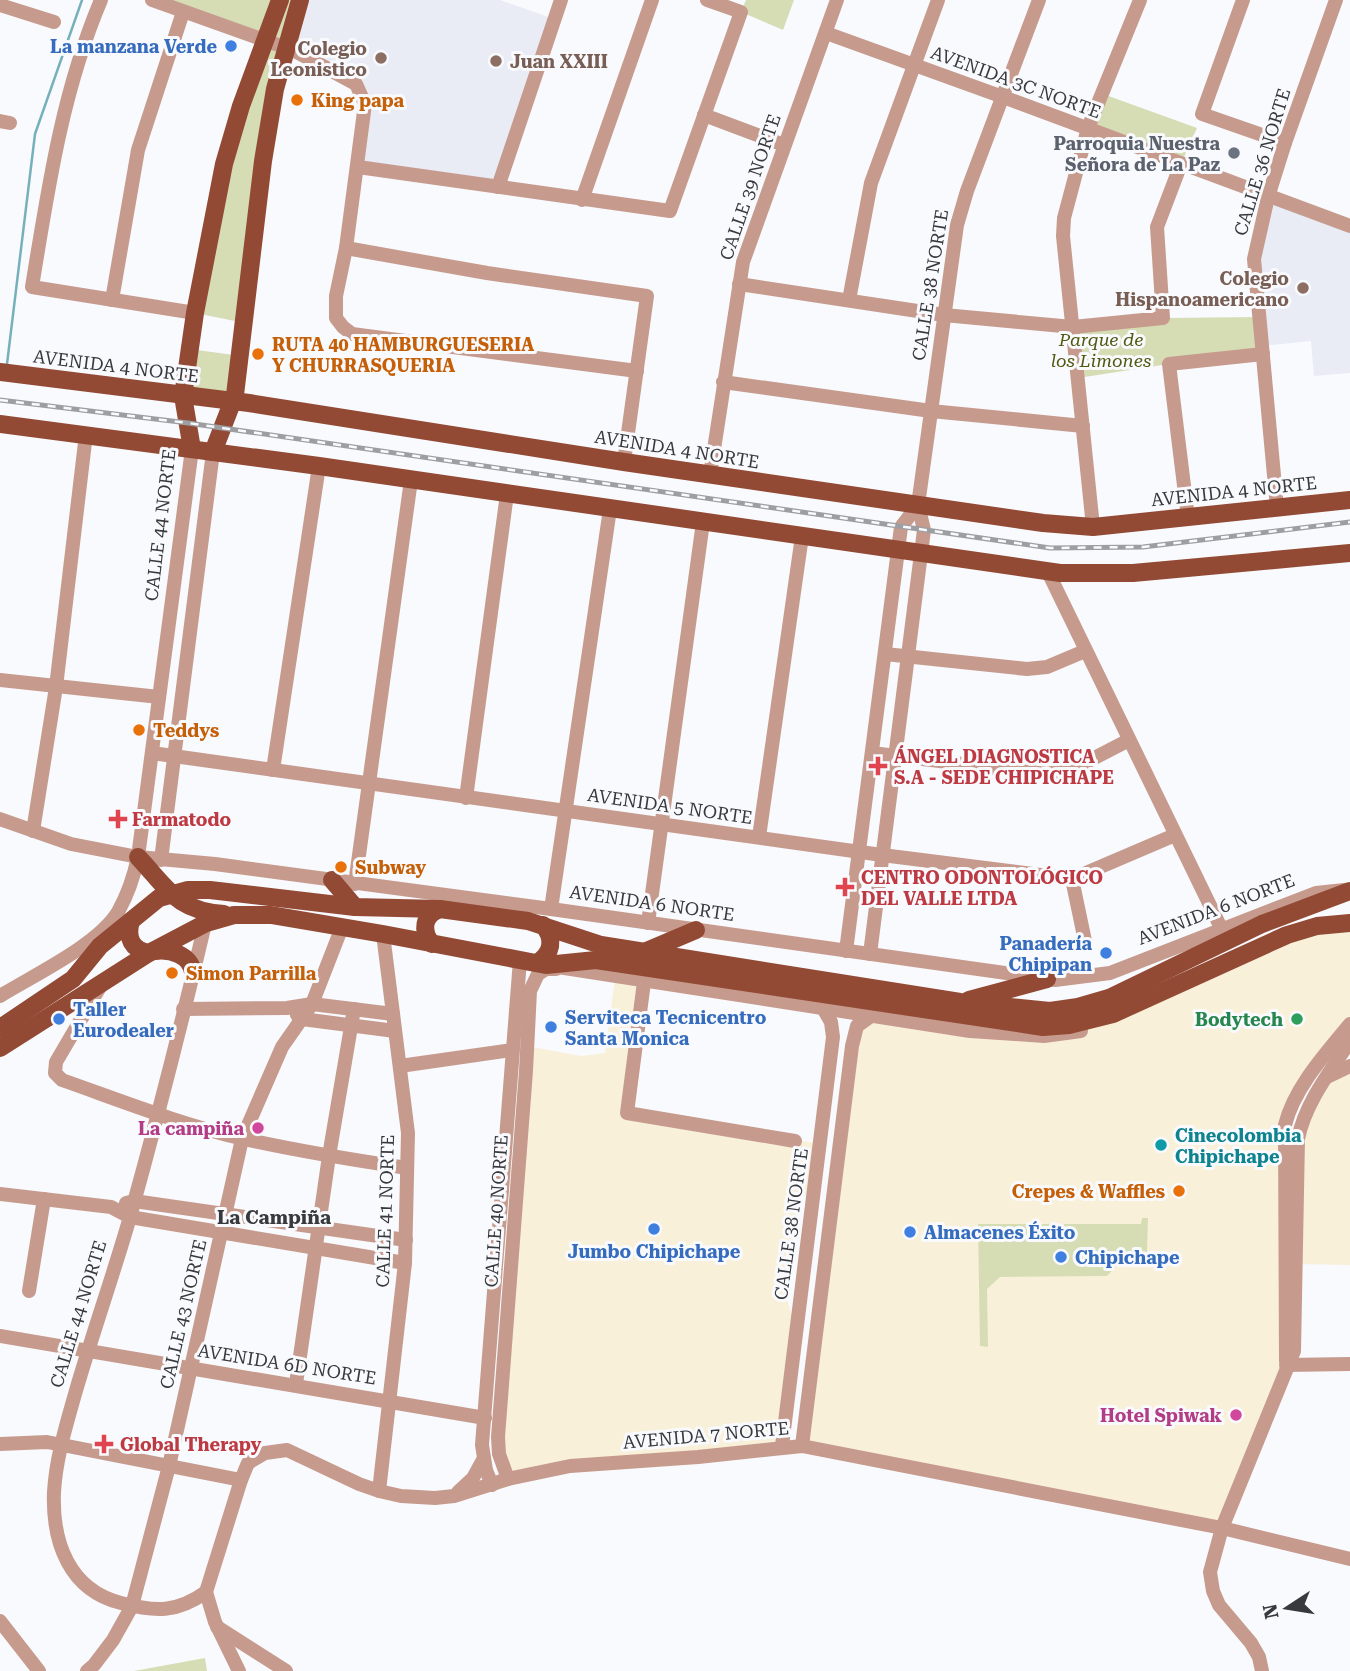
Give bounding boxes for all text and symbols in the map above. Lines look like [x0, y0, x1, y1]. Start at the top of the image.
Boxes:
place label: La manzana Verde [50, 36, 217, 57]
marker: La manzana Verde [223, 38, 239, 54]
place label: Colegio Leonistico [271, 38, 367, 80]
street label: AVENIDA 3C NORTE [928, 41, 1104, 123]
marker: Colegio Leonistico [373, 50, 389, 66]
place label: Juan XXIII [510, 51, 608, 72]
marker: Juan XXIII [488, 53, 504, 69]
street label: CALLE 36 NORTE [1230, 86, 1294, 238]
place label: King papa [311, 90, 404, 111]
marker: King papa [289, 92, 305, 108]
street label: CALLE 39 NORTE [715, 111, 785, 263]
place label: Parroquia Nuestra Señora de La Paz [1053, 133, 1220, 175]
marker: Parroquia Nuestra Señora de La Paz [1226, 145, 1242, 161]
street label: CALLE 38 NORTE [908, 208, 952, 362]
place label: Colegio Hispanoamericano [1115, 268, 1289, 310]
marker: Colegio Hispanoamericano [1295, 280, 1311, 296]
park label: Parque de los Limones [1051, 329, 1151, 371]
place label: RUTA 40 HAMBURGUESERIA Y CHURRASQUERIA [272, 334, 534, 376]
street label: AVENIDA 4 NORTE [32, 345, 200, 387]
marker: RUTA 40 HAMBURGUESERIA Y CHURRASQUERIA [250, 346, 266, 362]
street label: AVENIDA 4 NORTE [593, 426, 761, 472]
street label: CALLE 44 NORTE [140, 448, 180, 602]
street label: AVENIDA 4 NORTE [1150, 472, 1318, 510]
place label: Teddys [153, 720, 219, 741]
marker: Teddys [131, 722, 147, 738]
place label: ÁNGEL DIAGNOSTICA S.A - SEDE CHIPICHAPE [894, 745, 1114, 788]
marker: ÁNGEL DIAGNOSTICA S.A - SEDE CHIPICHAPE [868, 756, 888, 776]
street label: AVENIDA 5 NORTE [586, 784, 754, 828]
place label: Farmatodo [132, 809, 231, 830]
marker: Farmatodo [110, 811, 126, 827]
place label: Subway [355, 857, 426, 878]
marker: Subway [333, 859, 349, 875]
place label: CENTRO ODONTOLÓGICO DEL VALLE LTDA [861, 866, 1103, 909]
street label: AVENIDA 6 NORTE [1135, 869, 1297, 949]
marker: CENTRO ODONTOLÓGICO DEL VALLE LTDA [835, 877, 855, 897]
street label: AVENIDA 6 NORTE [568, 881, 736, 925]
place label: Panadería Chipipan [999, 933, 1092, 975]
marker: Panadería Chipipan [1098, 945, 1114, 961]
place label: Simon Parrilla [186, 963, 317, 984]
marker: Simon Parrilla [164, 965, 180, 981]
place label: Taller Eurodealer [73, 999, 174, 1041]
place label: Serviteca Tecnicentro Santa Monica [565, 1007, 767, 1049]
place label: Bodytech [1195, 1009, 1283, 1030]
marker: Taller Eurodealer [51, 1011, 67, 1027]
marker: Bodytech [1289, 1011, 1305, 1027]
marker: Serviteca Tecnicentro Santa Monica [543, 1019, 559, 1035]
place label: La campiña [138, 1118, 244, 1139]
marker: La campiña [250, 1120, 266, 1136]
place label: Cinecolombia Chipichape [1175, 1125, 1302, 1167]
street label: CALLE 41 NORTE [372, 1134, 398, 1288]
street label: CALLE 40 NORTE [480, 1134, 512, 1288]
marker: Cinecolombia Chipichape [1153, 1137, 1169, 1153]
street label: CALLE 38 NORTE [770, 1147, 812, 1301]
place label: Crepes & Waffles [1012, 1181, 1165, 1202]
marker: Crepes & Waffles [1171, 1183, 1187, 1199]
district label: La Campiña [217, 1206, 331, 1229]
marker: Jumbo Chipichape [646, 1221, 662, 1237]
place label: Almacenes Éxito [924, 1221, 1076, 1243]
marker: Almacenes Éxito [902, 1224, 918, 1240]
street label: CALLE 43 NORTE [156, 1237, 210, 1391]
street label: CALLE 44 NORTE [46, 1238, 110, 1390]
place label: Jumbo Chipichape [568, 1241, 741, 1262]
place label: Chipichape [1075, 1247, 1180, 1268]
marker: Chipichape [1053, 1249, 1069, 1265]
street label: AVENIDA 6D NORTE [196, 1340, 378, 1388]
place label: Hotel Spiwak [1100, 1405, 1223, 1426]
marker: Hotel Spiwak [1228, 1407, 1244, 1423]
street label: AVENIDA 7 NORTE [622, 1417, 790, 1453]
marker: Global Therapy [94, 1434, 114, 1454]
place label: Global Therapy [120, 1434, 261, 1455]
north arrow [1252, 1573, 1322, 1643]
text: N [1258, 1602, 1284, 1621]

